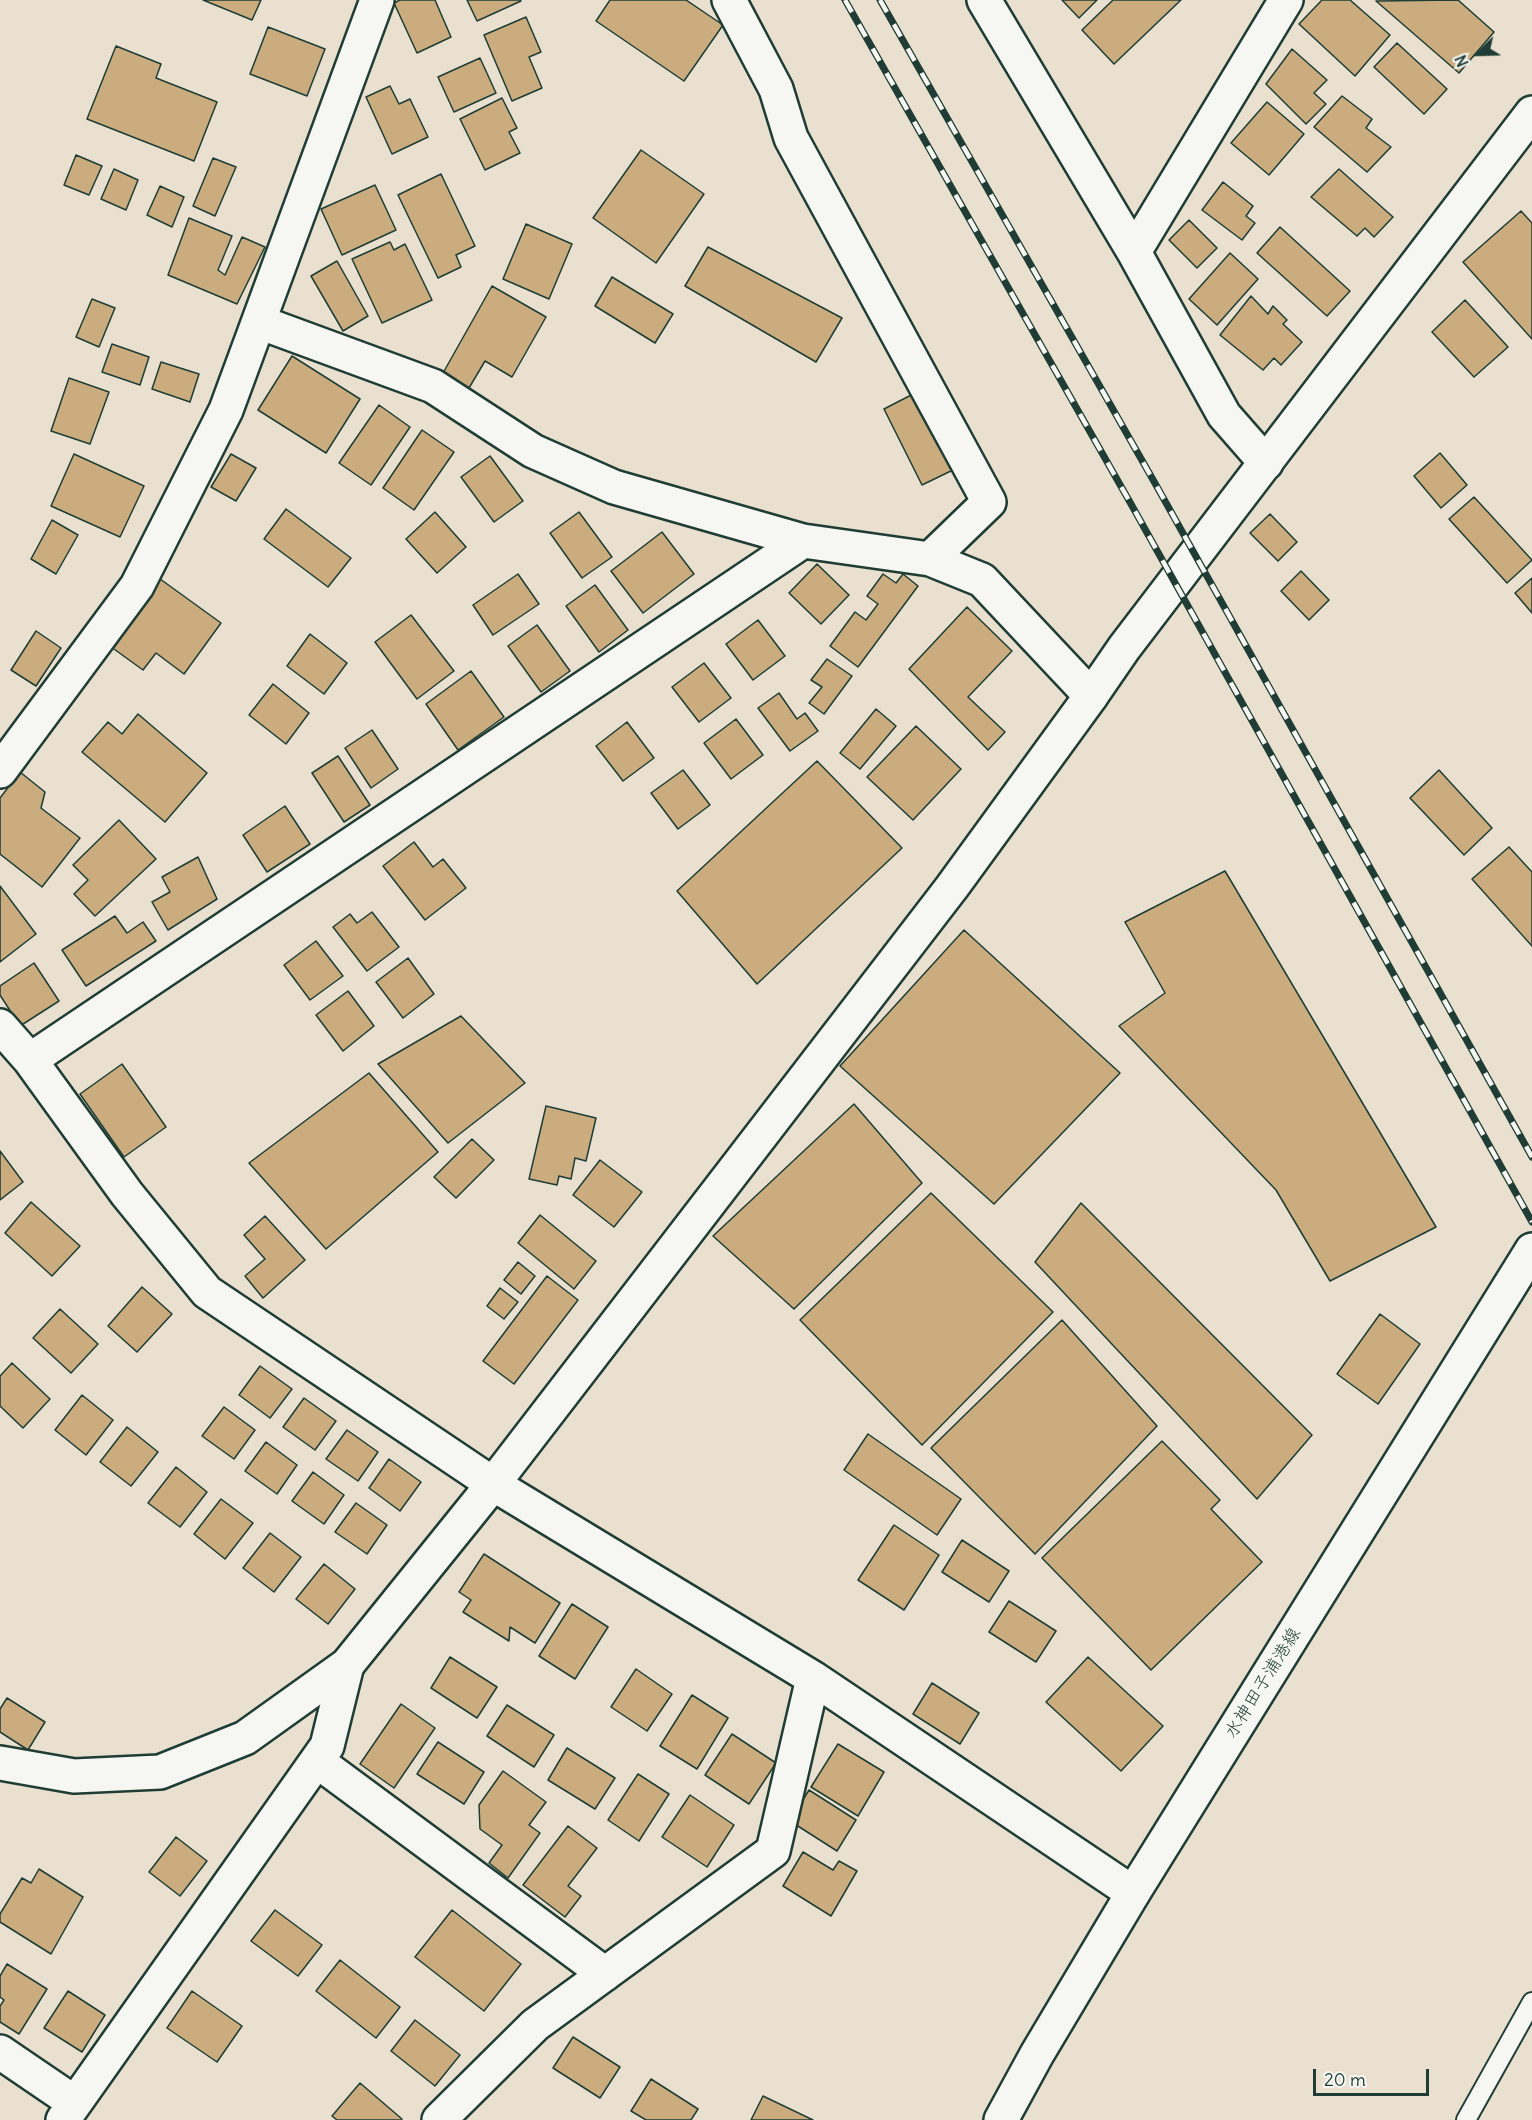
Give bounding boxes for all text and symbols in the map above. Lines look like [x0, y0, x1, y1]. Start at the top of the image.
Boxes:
north arrow [1448, 24, 1508, 84]
text: N [1450, 52, 1473, 70]
street label: 水神田子浦港線 [1220, 1624, 1306, 1742]
scale bar [1316, 2057, 1432, 2095]
text: 20 m [1324, 2068, 1366, 2091]

